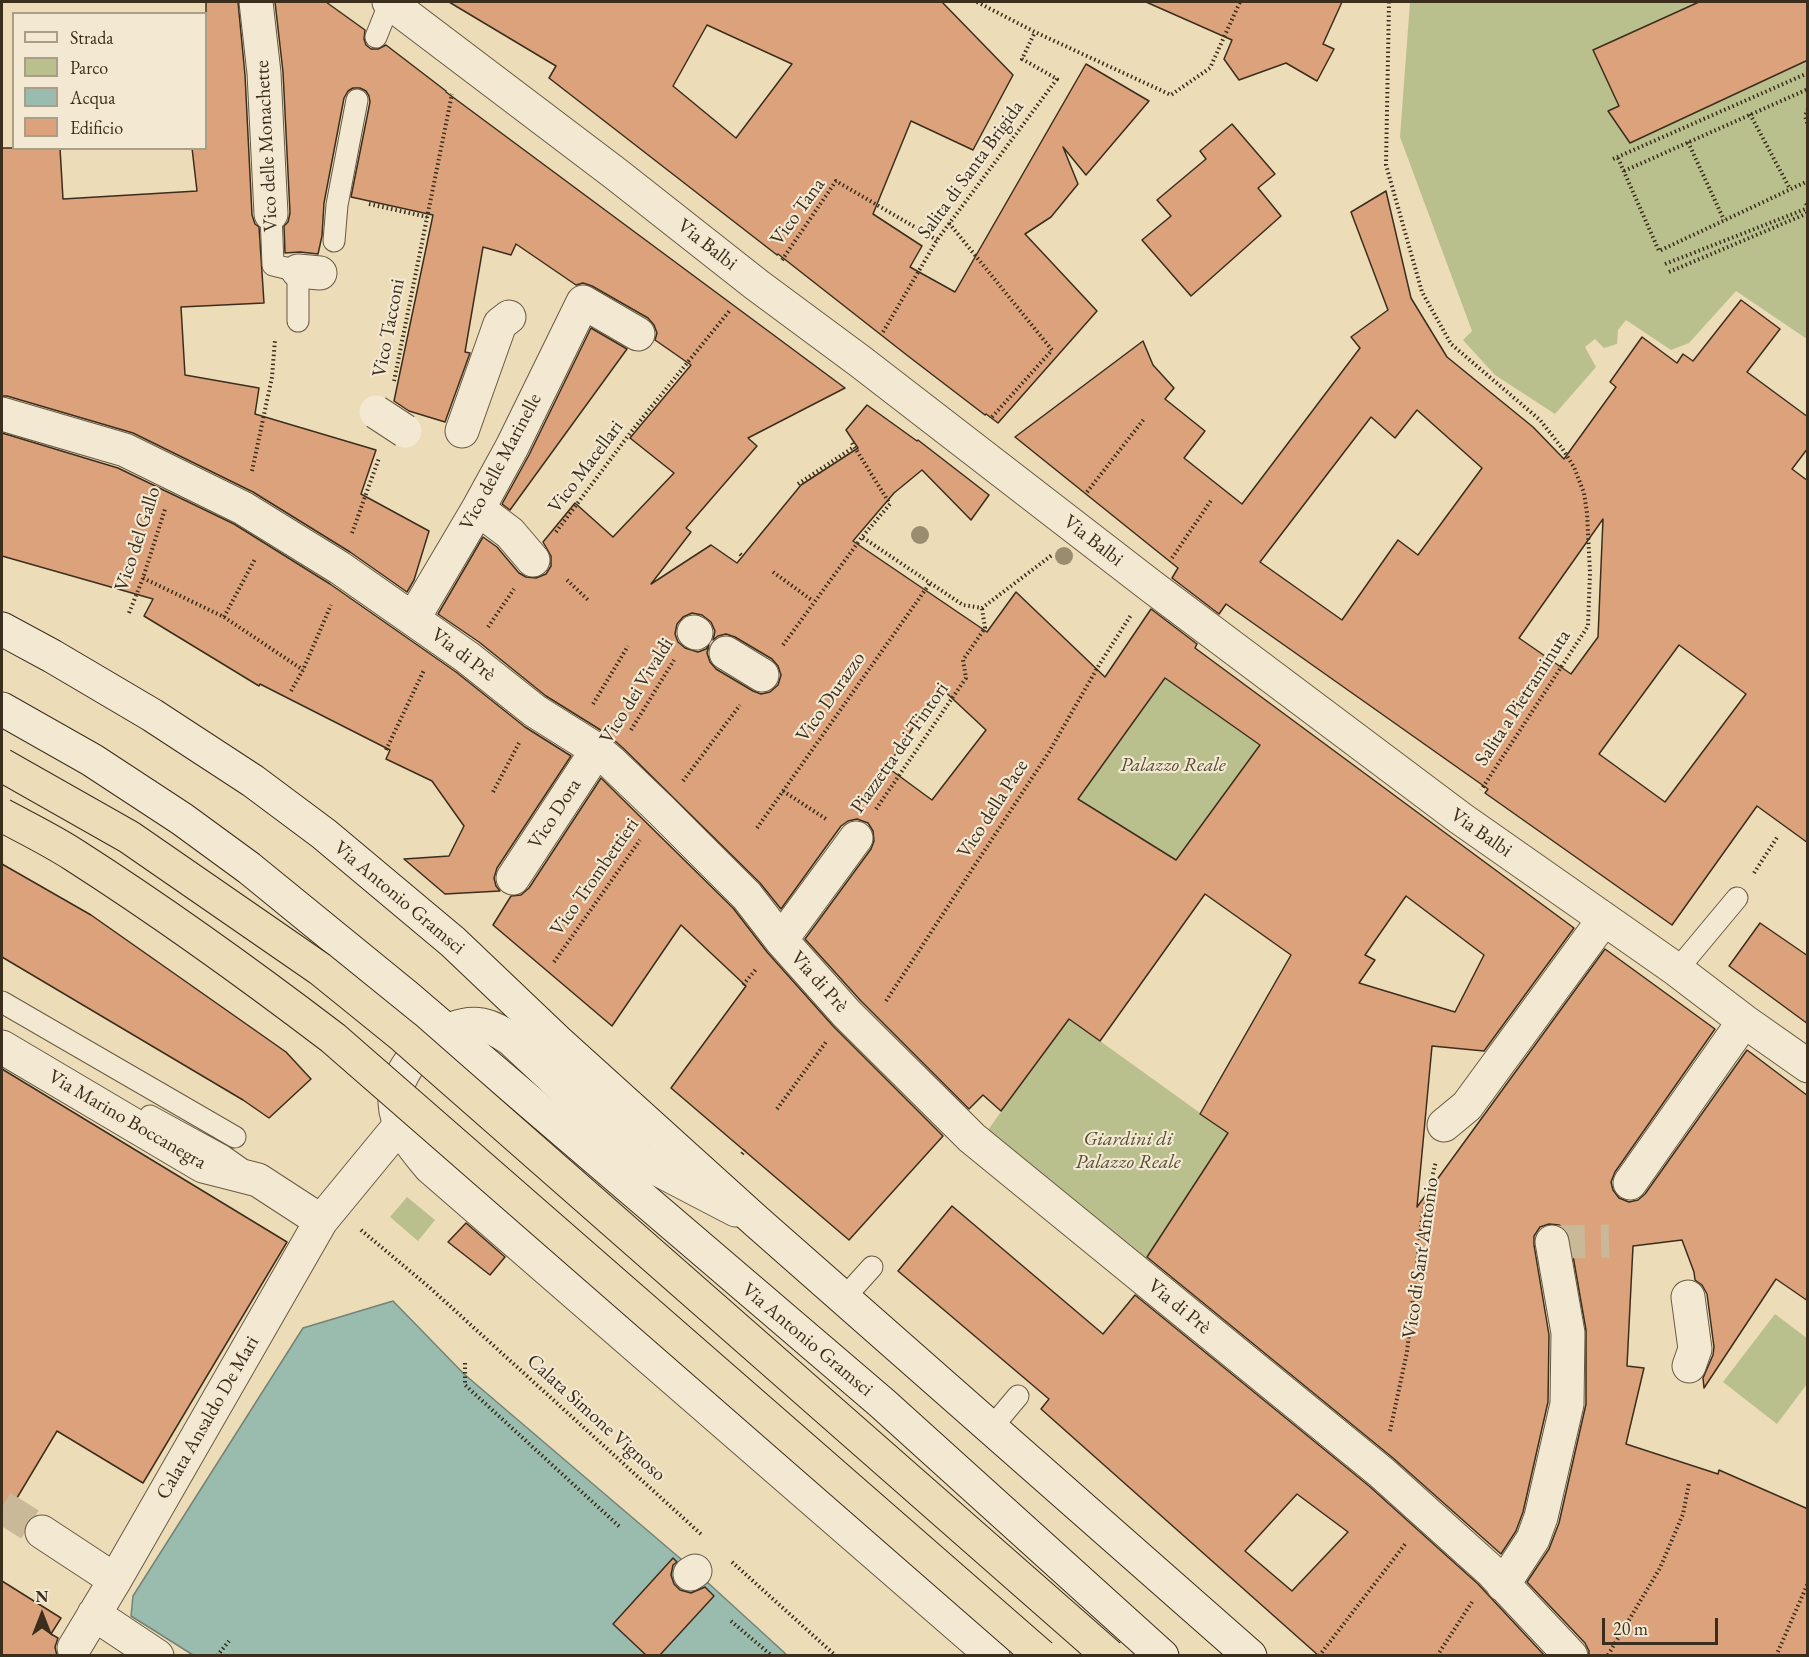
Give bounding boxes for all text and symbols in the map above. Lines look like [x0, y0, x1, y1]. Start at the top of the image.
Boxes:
legend [12, 12, 207, 150]
text: Strada [70, 26, 114, 49]
text: Parco [70, 56, 108, 79]
street label: Vico delle Monachette [251, 60, 283, 232]
text: Acqua [70, 86, 116, 109]
street label: Salita di Santa Brigida [913, 96, 1029, 244]
text: Edificio [70, 116, 123, 139]
street label: Vico Tana [766, 174, 830, 250]
street label: Via Balbi [672, 214, 742, 276]
street label: Vico Tacconi [368, 277, 410, 379]
street label: Vico delle Marinelle [455, 389, 547, 535]
street label: Vico Macellari [543, 416, 629, 518]
street label: Vico del Gallo [110, 484, 166, 594]
street label: Via Balbi [1058, 510, 1128, 572]
street label: Via di Prè [426, 623, 500, 687]
street label: Salita a Pietraminuta [1470, 625, 1576, 771]
street label: Vico dei Vivaldi [595, 634, 679, 748]
street label: Vico Durazzo [791, 647, 871, 747]
street label: Piazzetta dei Tintori [846, 678, 954, 818]
park label: Palazzo Reale [1120, 754, 1226, 778]
street label: Vico della Pace [952, 755, 1034, 863]
street label: Vico Dora [523, 774, 587, 854]
street label: Via Balbi [1446, 803, 1516, 863]
street label: Vico Trombettieri [546, 814, 644, 940]
street label: Via Antonio Gramsci [328, 836, 470, 960]
street label: Via di Prè [785, 946, 853, 1018]
street label: Via Marino Boccanegra [44, 1065, 210, 1175]
park label: Giardini di Palazzo Reale [1075, 1128, 1181, 1175]
street label: Vico di Sant'Antonio [1398, 1176, 1444, 1340]
street label: Via di Prè [1143, 1274, 1215, 1340]
street label: Via Antonio Gramsci [736, 1278, 878, 1402]
street label: Calata Ansaldo De Mari [151, 1332, 265, 1504]
street label: Calata Simone Vignoso [522, 1349, 670, 1487]
north arrow [12, 1585, 72, 1645]
text: N [36, 1586, 48, 1607]
scale bar [1605, 1606, 1720, 1644]
text: 20 m [1613, 1617, 1648, 1640]

